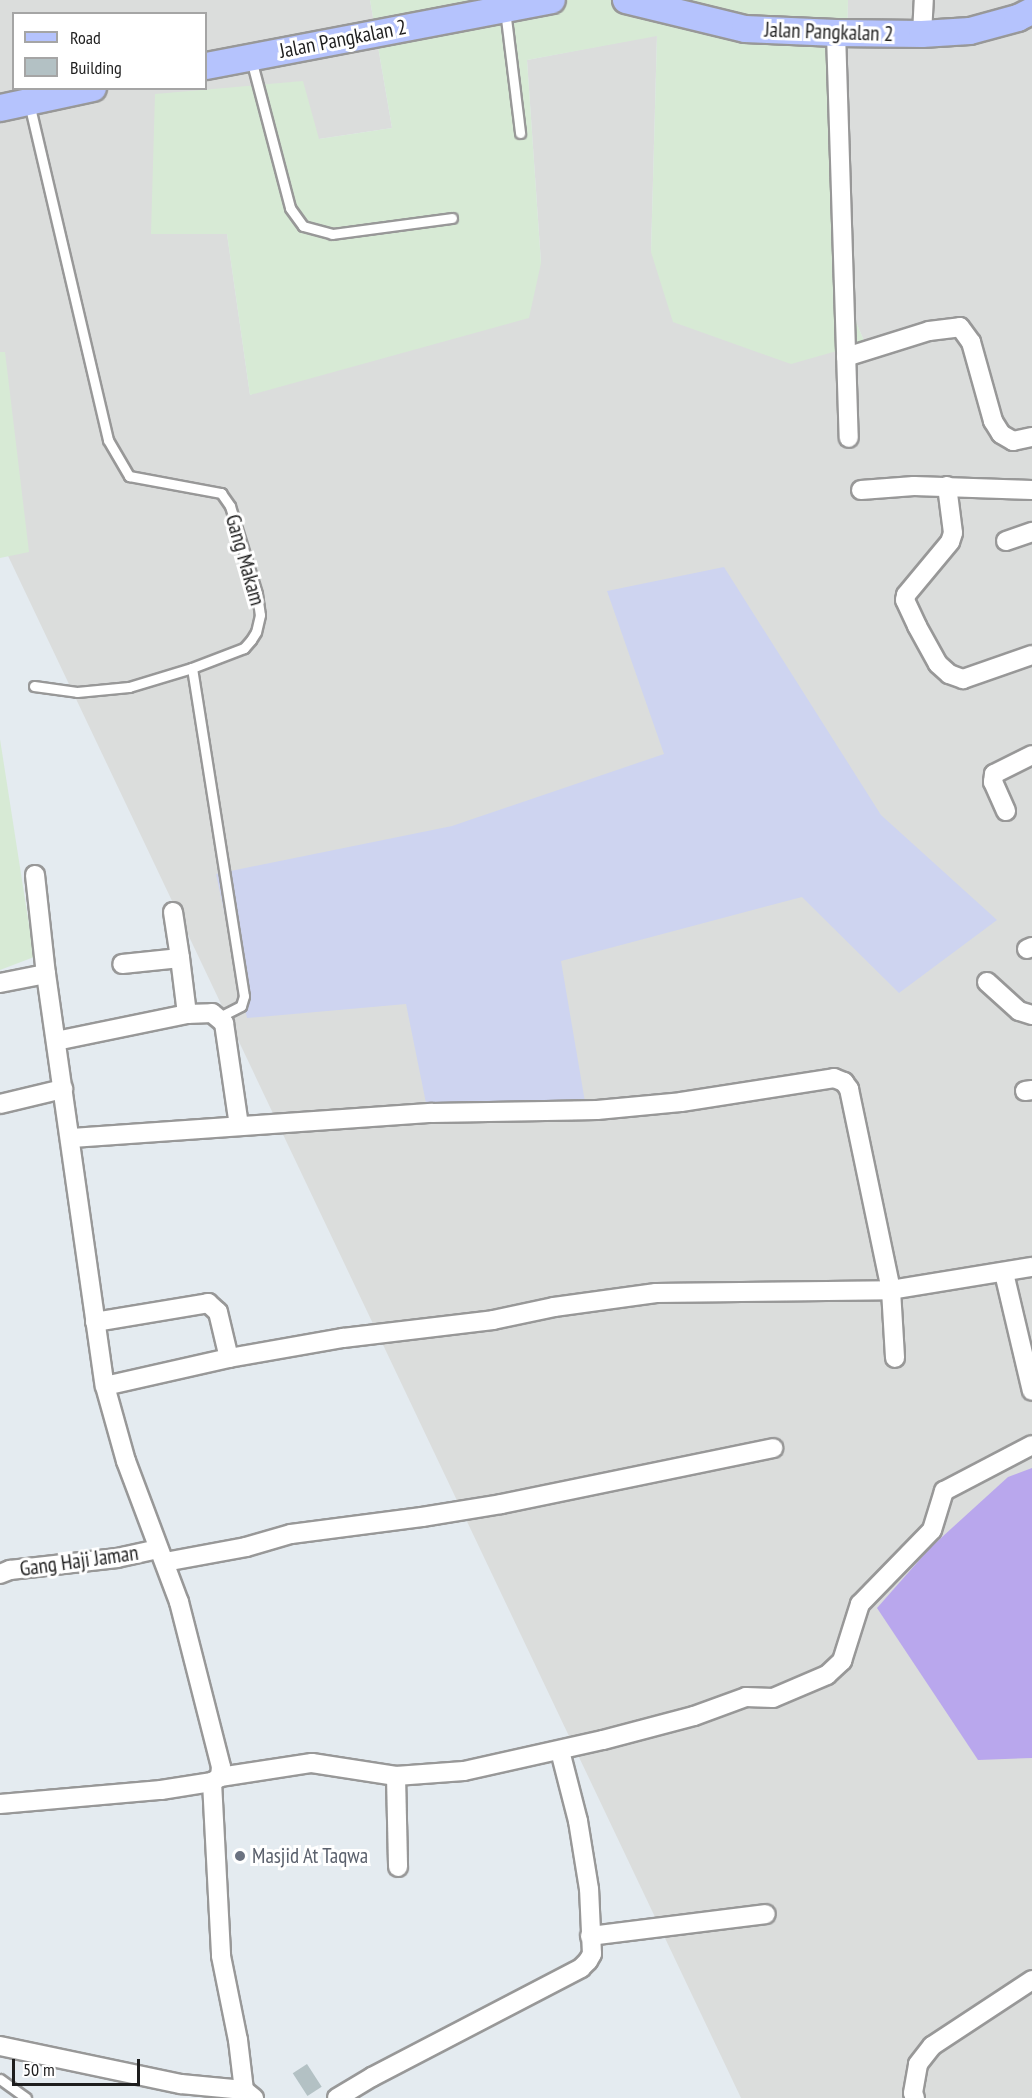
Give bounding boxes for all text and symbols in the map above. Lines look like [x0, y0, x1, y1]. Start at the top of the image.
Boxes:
legend [12, 12, 207, 90]
street label: Jalan Pangkalan 2 [277, 14, 409, 64]
street label: Jalan Pangkalan 2 [764, 17, 894, 47]
text: Road [70, 26, 101, 49]
text: Building [70, 56, 122, 79]
street label: Gang Makam [220, 512, 270, 608]
street label: Gang Haji Jaman [18, 1540, 140, 1582]
place label: Masjid At Taqwa [252, 1843, 369, 1869]
marker: Masjid At Taqwa [233, 1849, 247, 1863]
scale bar [15, 2047, 142, 2085]
text: 50 m [23, 2058, 55, 2081]

